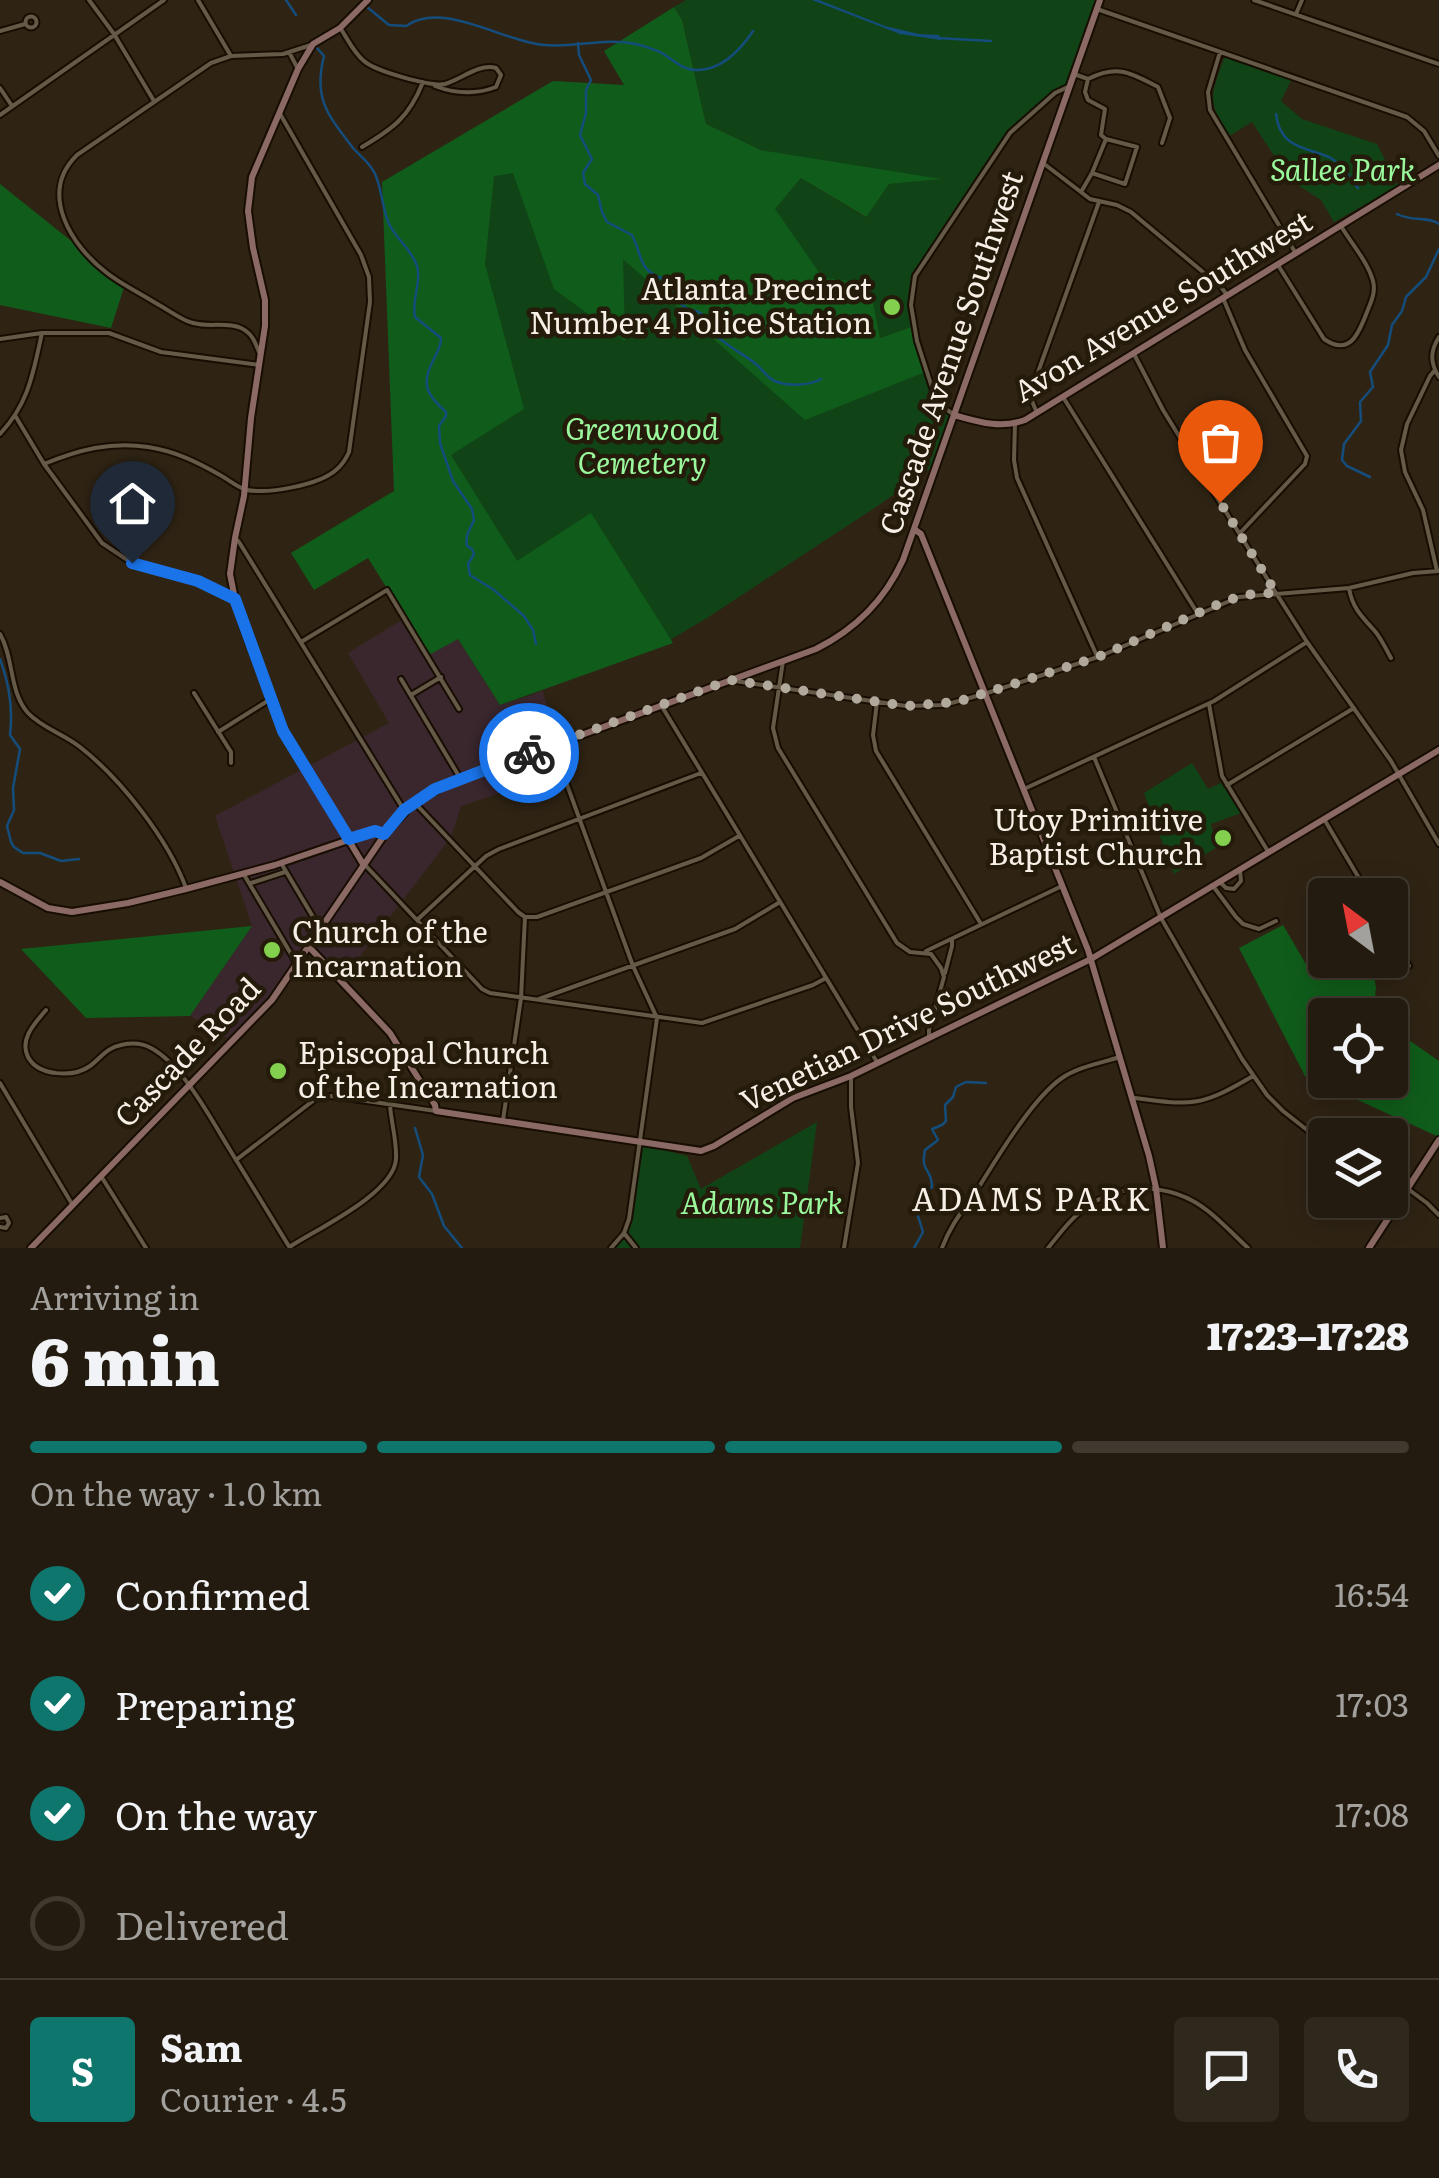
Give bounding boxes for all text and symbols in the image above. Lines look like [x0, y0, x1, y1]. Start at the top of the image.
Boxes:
park label: Sallee Park [1270, 146, 1417, 190]
street label: Cascade Avenue Southwest [866, 164, 1032, 540]
street label: Avon Avenue Southwest [1004, 198, 1319, 411]
place label: Atlanta Precinct Number 4 Police Station [529, 265, 872, 343]
marker: Atlanta Precinct Number 4 Police Station [881, 296, 903, 318]
pin [1178, 400, 1263, 503]
park label: Greenwood Cemetery [565, 405, 720, 483]
icon: bag [1193, 415, 1248, 470]
pin [90, 461, 175, 564]
icon: home [105, 476, 160, 531]
courier [479, 703, 579, 803]
icon: bike [502, 726, 557, 781]
place label: Utoy Primitive Baptist Church [988, 796, 1203, 874]
marker: Utoy Primitive Baptist Church [1212, 827, 1234, 849]
north arrow [1308, 878, 1408, 978]
map controls [1308, 878, 1408, 1218]
place label: Church of the Incarnation [292, 908, 488, 986]
street label: Venetian Drive Southwest [732, 920, 1082, 1121]
marker: Church of the Incarnation [261, 939, 283, 961]
street label: Cascade Road [103, 966, 269, 1136]
button: locate [1308, 998, 1408, 1098]
place label: Episcopal Church of the Incarnation [298, 1029, 558, 1107]
marker: Episcopal Church of the Incarnation [267, 1060, 289, 1082]
button: layers [1308, 1118, 1408, 1218]
district label: ADAMS PARK [912, 1173, 1152, 1221]
park label: Adams Park [680, 1179, 844, 1223]
text: Arriving in [30, 1272, 200, 1320]
text: 17:23–17:28 [1207, 1305, 1409, 1362]
text: 6 min [30, 1309, 220, 1406]
text: On the way · 1.0 km [30, 1468, 322, 1516]
text: Confirmed [115, 1565, 310, 1622]
icon: check [30, 1566, 85, 1621]
text: 16:54 [1334, 1569, 1409, 1617]
text: Preparing [115, 1675, 295, 1732]
icon: check [30, 1676, 85, 1731]
text: 17:03 [1335, 1679, 1409, 1727]
text: On the way [115, 1785, 317, 1842]
icon: check [30, 1786, 85, 1841]
text: 17:08 [1335, 1789, 1409, 1837]
text: Delivered [115, 1895, 289, 1952]
text: Sam [160, 2017, 243, 2074]
button: chat [1174, 2017, 1279, 2122]
button: phone [1304, 2017, 1409, 2122]
text: S [71, 2041, 94, 2098]
text: Courier · 4.5 [160, 2074, 346, 2122]

